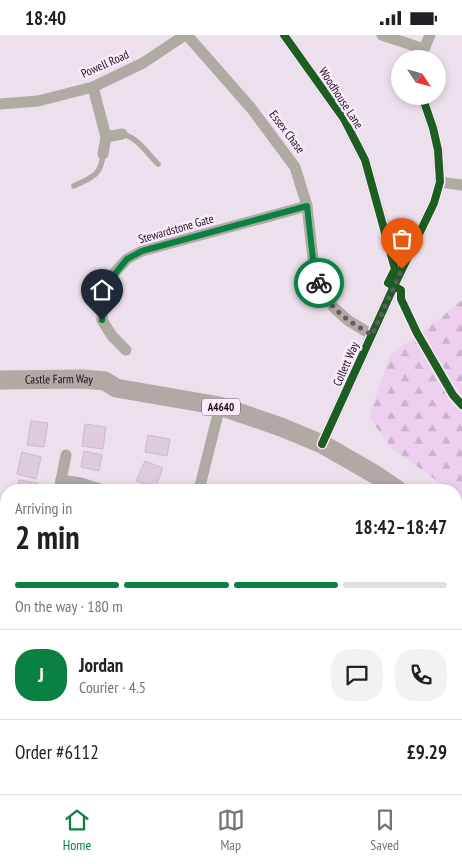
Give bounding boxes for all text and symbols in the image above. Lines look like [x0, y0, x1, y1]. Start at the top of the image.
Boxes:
text: 18:40 [25, 6, 66, 30]
street label: Powell Road [79, 46, 131, 81]
north arrow [391, 50, 446, 105]
map controls [391, 50, 446, 105]
street label: Woodhouse Lane [316, 64, 367, 131]
street label: Essex Chase [266, 107, 308, 156]
street label: Stewardstone Gate [136, 211, 215, 246]
pin [381, 218, 423, 269]
icon: bag [388, 225, 416, 253]
courier [294, 258, 344, 308]
pin [81, 269, 123, 320]
icon: bike [305, 269, 333, 297]
icon: home [88, 276, 116, 304]
street label: Collett Way [329, 339, 362, 388]
street label: Castle Farm Way [25, 371, 94, 387]
road number: A4640 [202, 399, 240, 416]
text: Arriving in [15, 498, 72, 518]
text: 18:42–18:47 [354, 515, 447, 539]
text: 2 min [15, 516, 80, 558]
text: On the way · 180 m [15, 596, 123, 616]
button: chat [331, 649, 383, 701]
button: phone [395, 649, 447, 701]
text: Jordan [79, 653, 123, 677]
text: J [38, 663, 44, 687]
text: Courier · 4.5 [79, 677, 146, 697]
text: Order #6112 [15, 740, 99, 764]
text: £9.29 [407, 740, 447, 764]
tab: Home [63, 806, 91, 854]
tab: Map [217, 806, 245, 854]
tab: Saved [370, 806, 399, 854]

